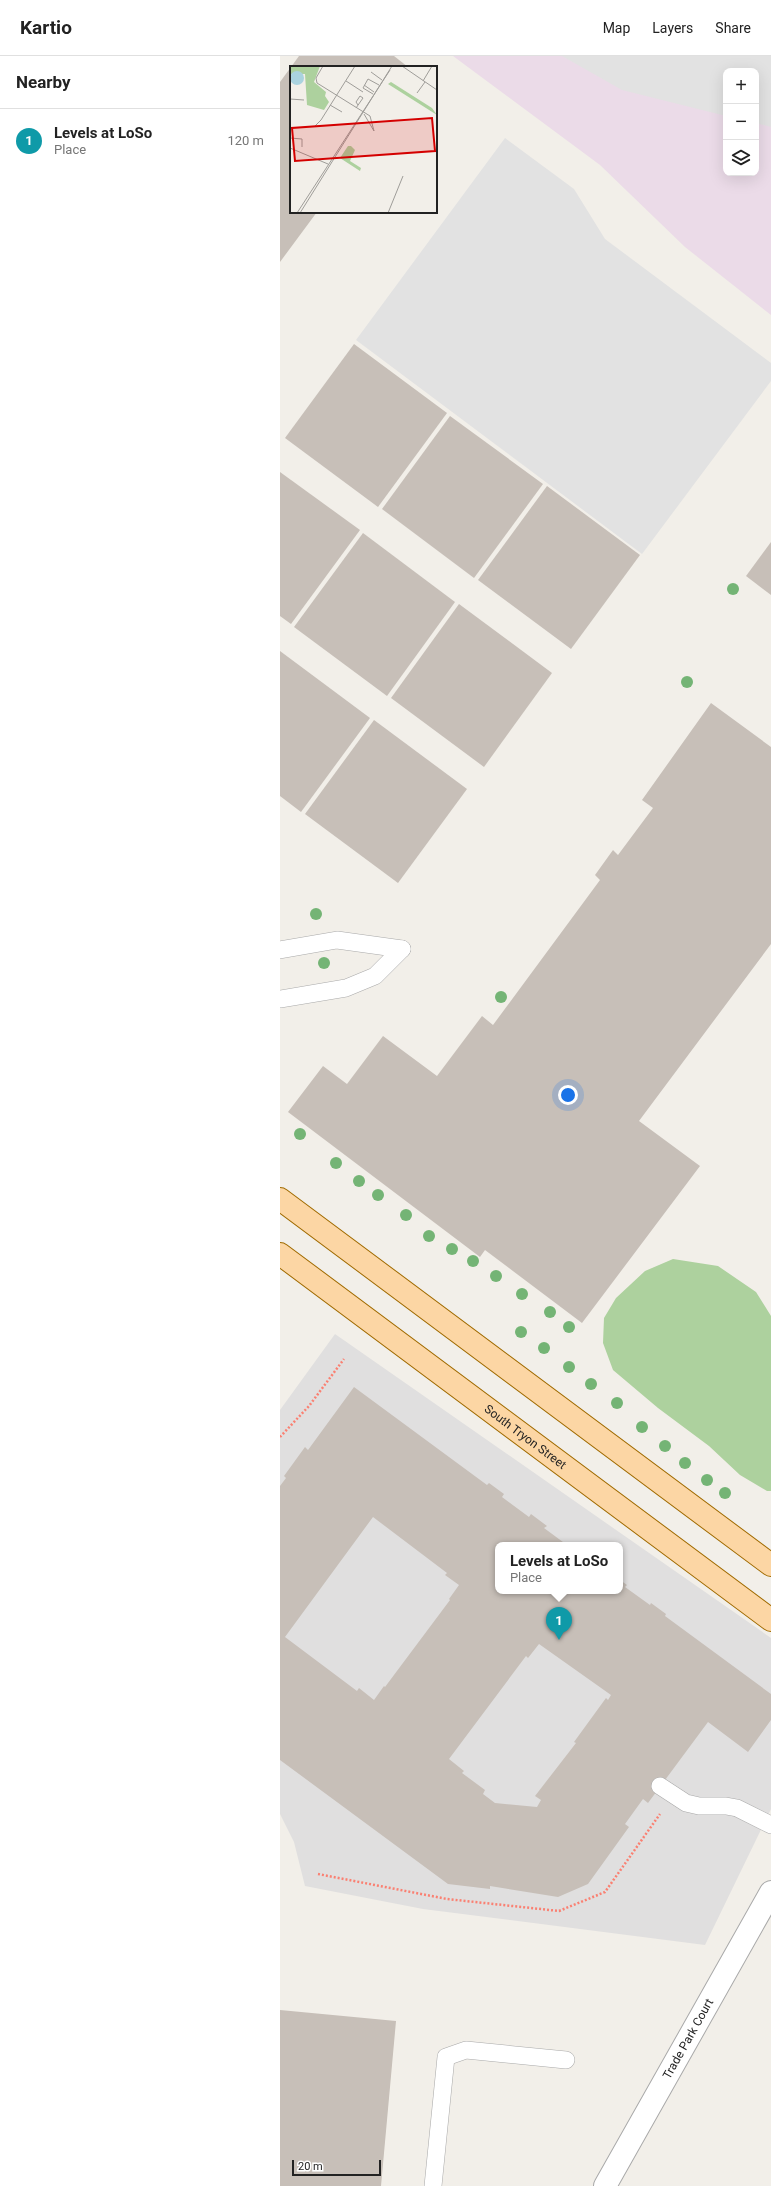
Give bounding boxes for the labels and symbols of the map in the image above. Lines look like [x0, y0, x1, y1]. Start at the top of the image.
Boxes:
inset map [290, 66, 437, 213]
your location [558, 1085, 578, 1105]
street label: South Tryon Street [482, 1402, 569, 1472]
pin: 1 [546, 1607, 572, 1640]
street label: Trade Park Court [660, 1996, 716, 2081]
scale bar [292, 2158, 381, 2177]

